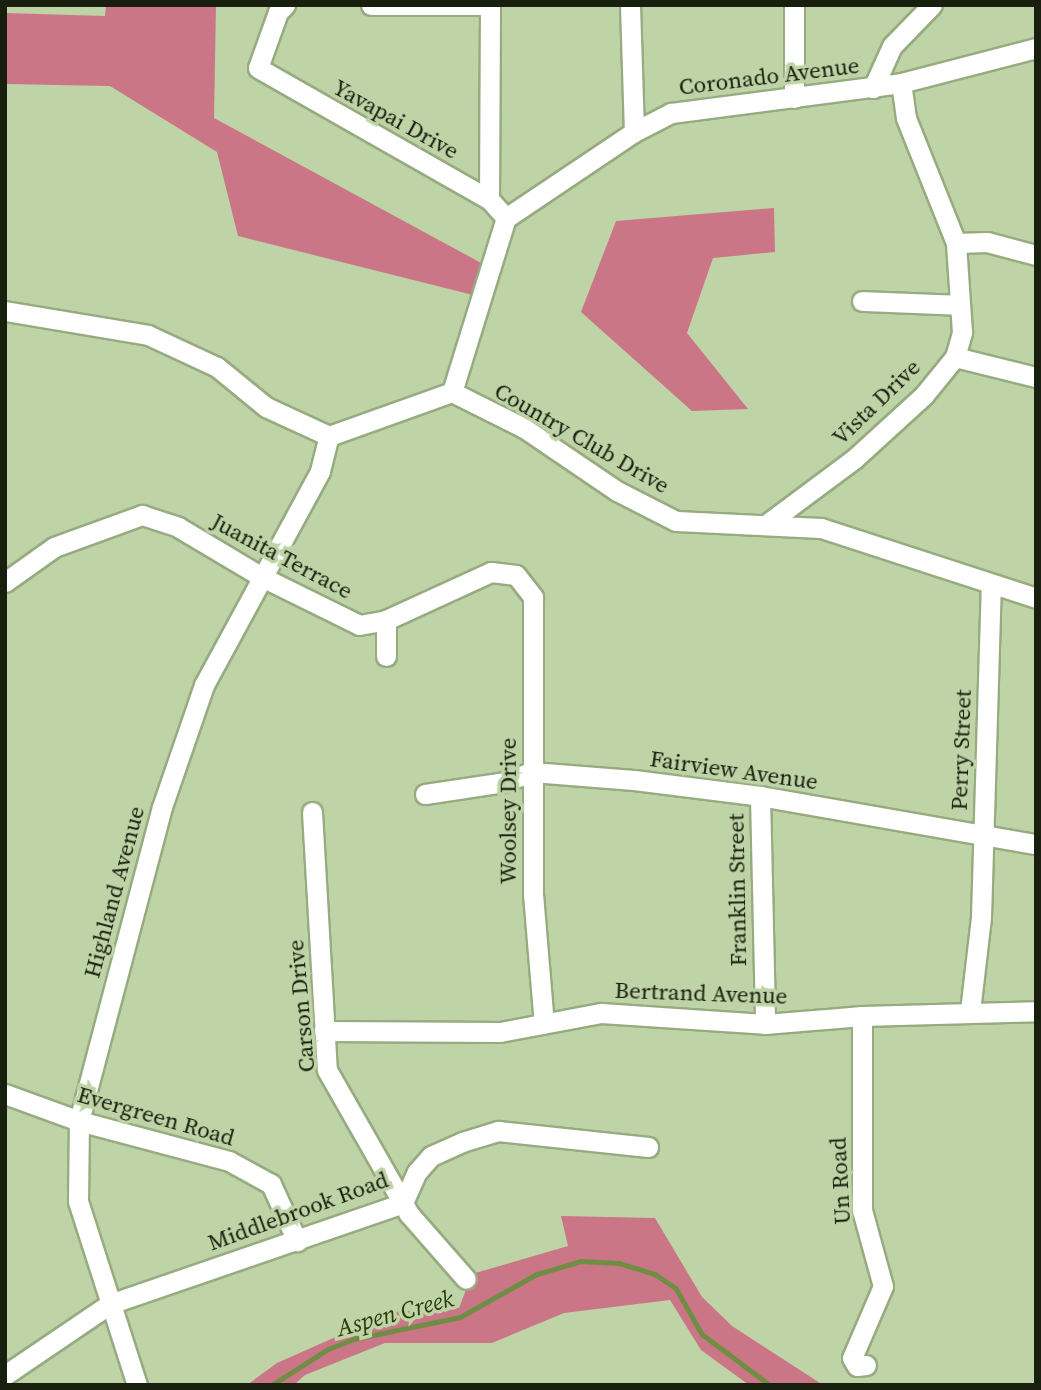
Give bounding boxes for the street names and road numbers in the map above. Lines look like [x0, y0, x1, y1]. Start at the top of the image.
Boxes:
street label: Coronado Avenue [677, 51, 861, 101]
street label: Yavapai Drive [328, 73, 464, 165]
street label: Vista Drive [826, 353, 926, 451]
street label: Country Club Drive [490, 377, 674, 499]
street label: Juanita Terrace [207, 507, 357, 605]
street label: Perry Street [945, 689, 977, 811]
street label: Woolsey Drive [494, 738, 522, 884]
street label: Fairview Avenue [648, 745, 820, 795]
street label: Highland Avenue [78, 803, 150, 981]
street label: Franklin Street [722, 813, 752, 967]
street label: Carson Drive [281, 939, 321, 1073]
street label: Bertrand Avenue [614, 976, 788, 1010]
street label: Evergreen Road [74, 1080, 238, 1152]
street label: Un Road [824, 1137, 856, 1225]
street label: Middlebrook Road [204, 1166, 392, 1256]

